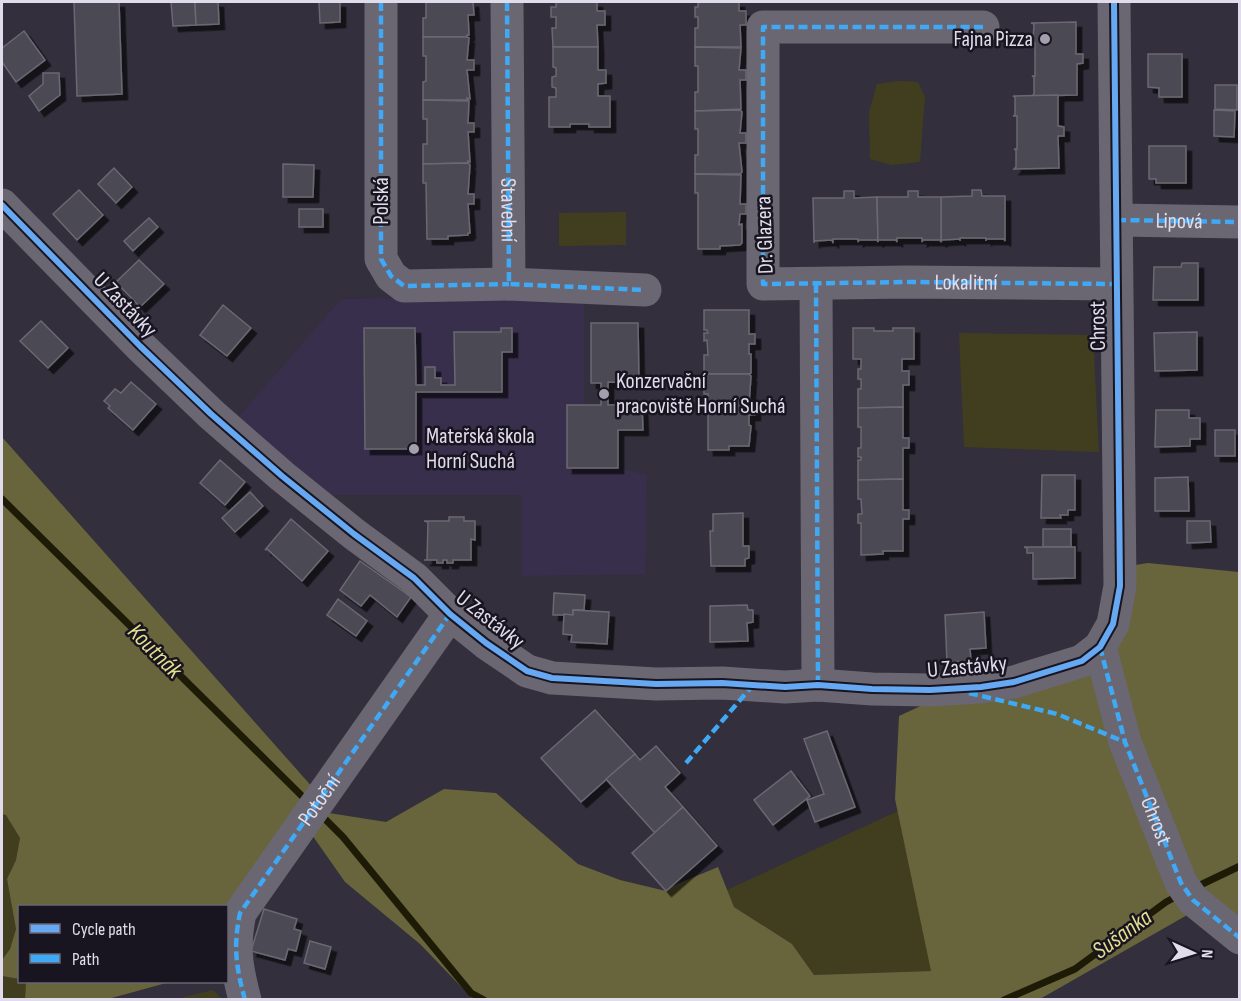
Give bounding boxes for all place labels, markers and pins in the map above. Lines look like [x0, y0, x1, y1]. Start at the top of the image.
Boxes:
place label: Fajna Pizza [954, 26, 1033, 53]
marker: Fajna Pizza [1038, 32, 1052, 46]
place label: Konzervační pracoviště Horní Suchá [616, 368, 786, 420]
marker: Konzervační pracoviště Horní Suchá [597, 387, 611, 401]
place label: Mateřská škola Horní Suchá [426, 423, 535, 475]
marker: Mateřská škola Horní Suchá [407, 442, 421, 456]

